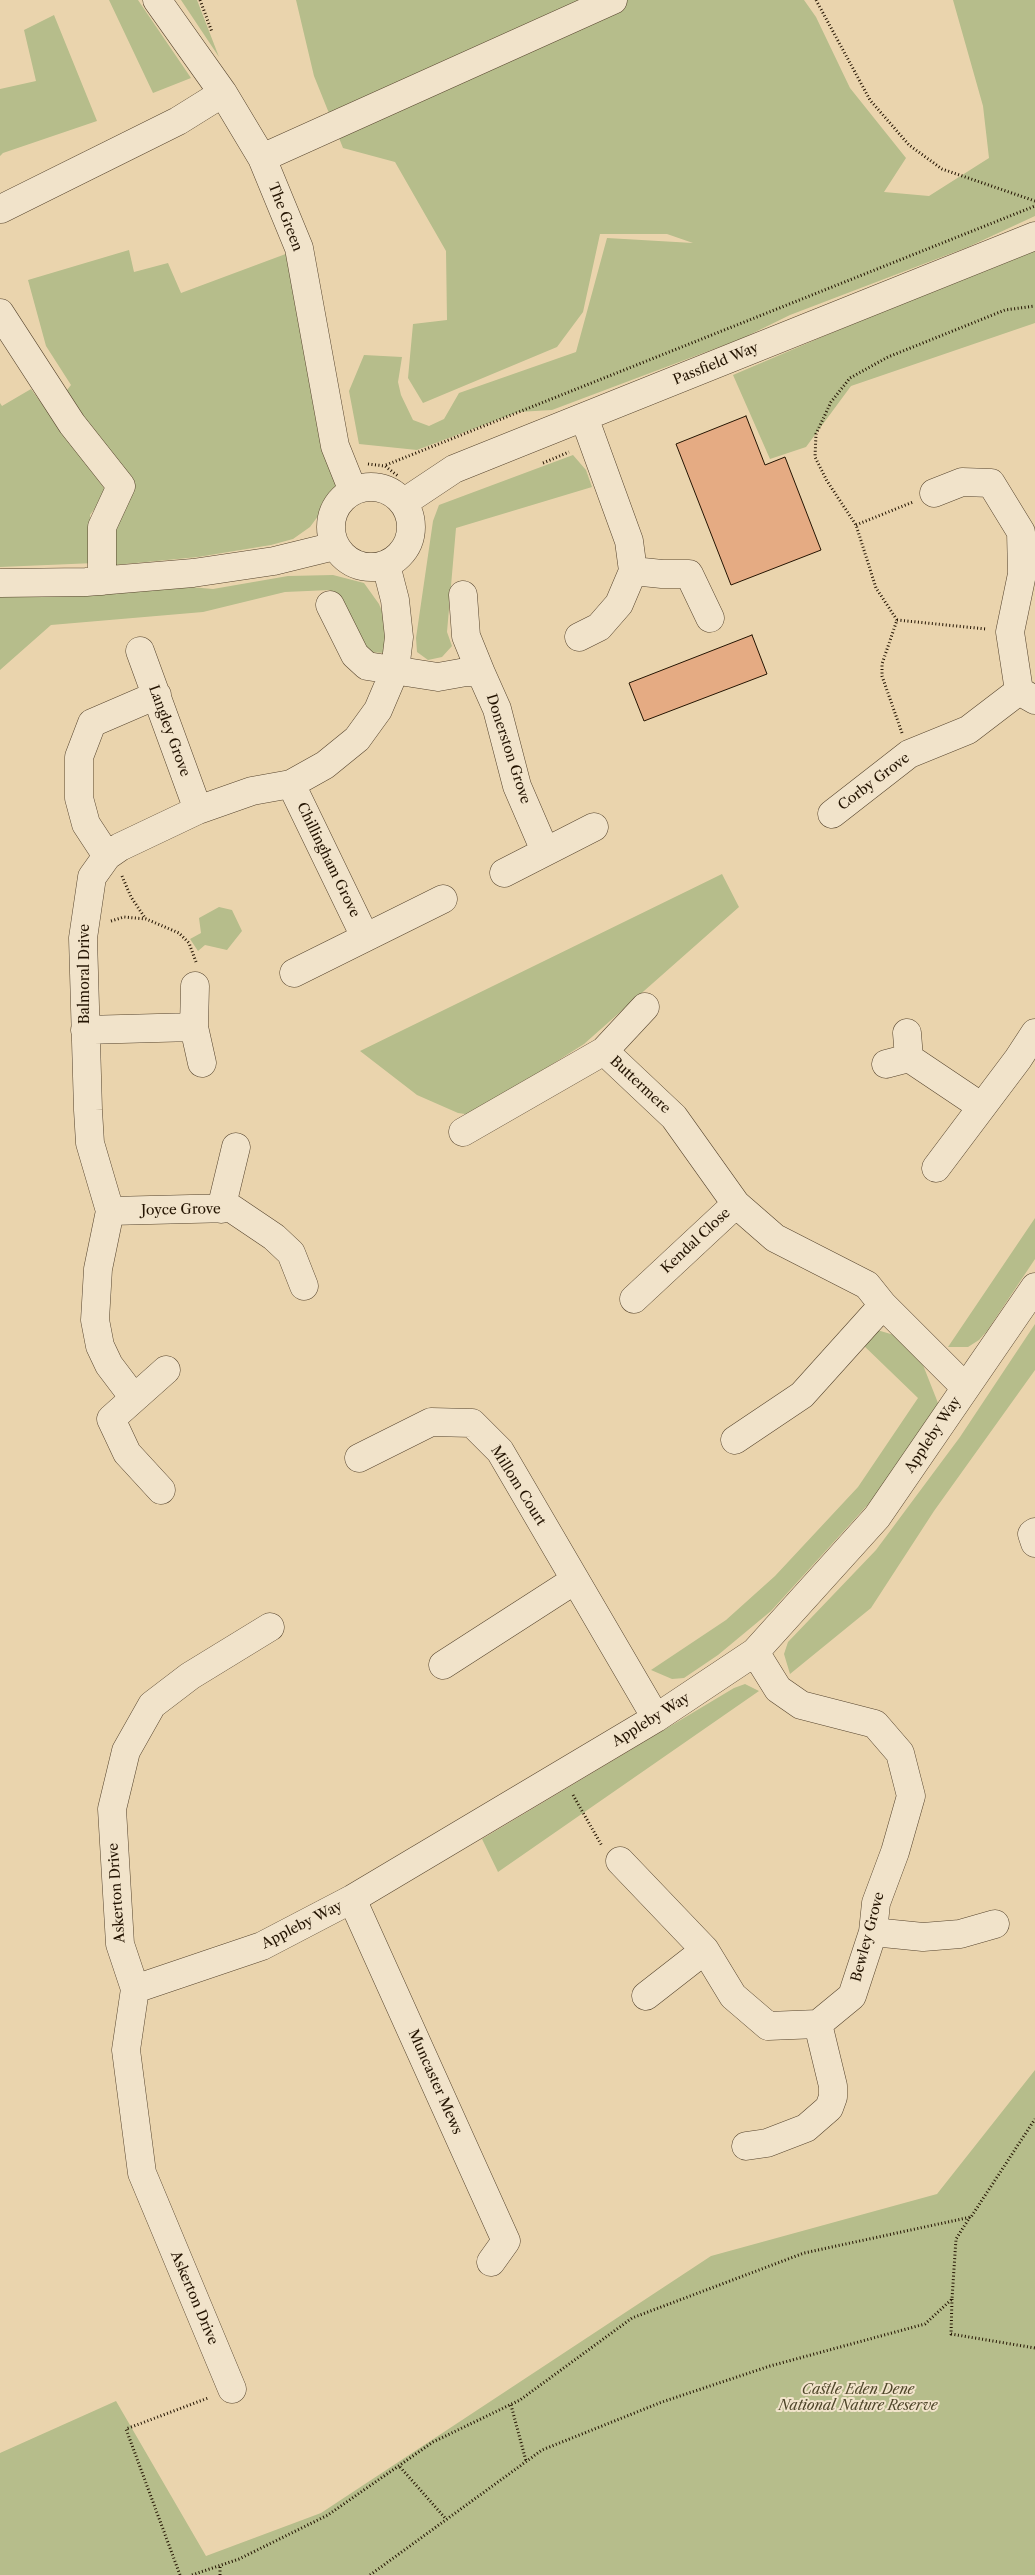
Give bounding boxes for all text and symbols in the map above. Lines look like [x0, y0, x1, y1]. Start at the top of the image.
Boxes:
street label: The Green [264, 180, 306, 254]
street label: Passfield Way [671, 339, 761, 389]
street label: Langley Grove [145, 683, 193, 779]
street label: Donerston Grove [482, 692, 534, 806]
street label: Corby Grove [835, 750, 913, 814]
street label: Chillingham Grove [293, 800, 363, 920]
street label: Balmoral Drive [77, 924, 93, 1024]
street label: Buttermere [606, 1053, 674, 1117]
street label: Joyce Grove [141, 1201, 221, 1219]
street label: Kendal Close [658, 1205, 734, 1277]
street label: Appleby Way [901, 1394, 965, 1476]
street label: Millom Court [487, 1443, 549, 1529]
street label: Appleby Way [609, 1690, 693, 1750]
street label: Askerton Drive [105, 1842, 129, 1944]
street label: Bewley Grove [848, 1890, 888, 1984]
street label: Appleby Way [259, 1897, 345, 1953]
street label: Muncaster Mews [404, 2027, 466, 2137]
street label: Askerton Drive [167, 2249, 221, 2347]
park label: Castle Eden Dene National Nature Reserve [778, 2382, 938, 2414]

